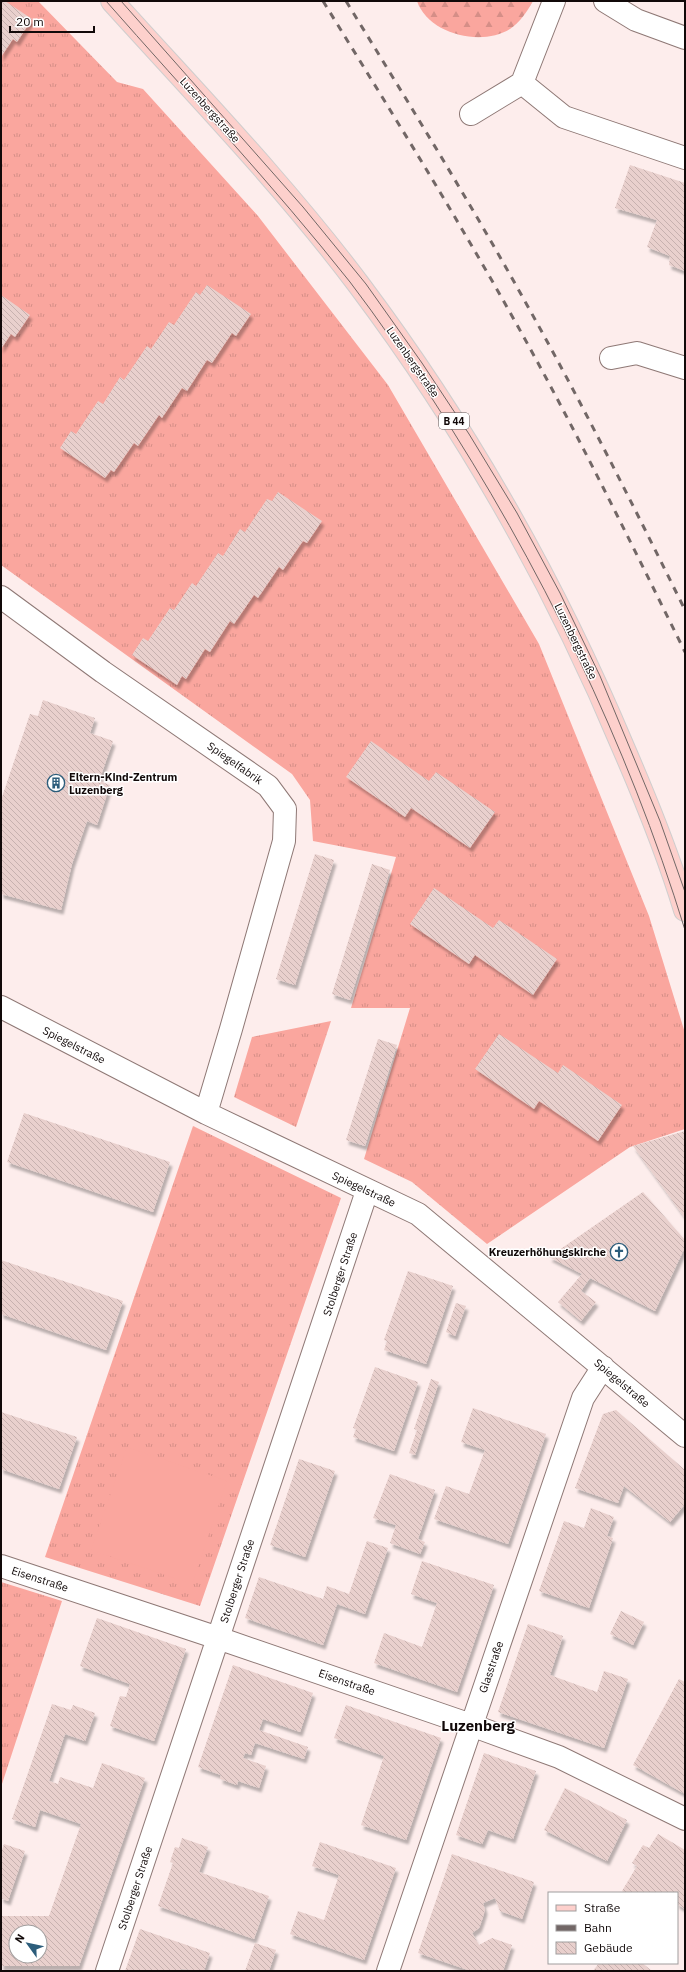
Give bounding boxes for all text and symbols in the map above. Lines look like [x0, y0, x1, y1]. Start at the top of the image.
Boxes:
scale bar [10, 8, 94, 34]
text: 20 m [16, 14, 44, 29]
street label: Luzenbergstraße [177, 74, 243, 146]
street label: Luzenbergstraße [383, 324, 443, 400]
road number: B 44 [439, 413, 469, 429]
street label: Luzenbergstraße [552, 601, 600, 681]
street label: Spiegelfabrik [204, 739, 266, 787]
place label: Eltern-Kind-Zentrum Luzenberg [69, 770, 177, 797]
building icon: Eltern-Kind-Zentrum Luzenberg [46, 773, 66, 793]
street label: Spiegelstraße [40, 1023, 108, 1067]
street label: Spiegelstraße [330, 1168, 398, 1210]
street label: Stolberger Straße [320, 1230, 360, 1318]
church icon: Kreuzerhöhungskirche [609, 1242, 629, 1262]
place label: Kreuzerhöhungskirche [489, 1245, 606, 1259]
street label: Spiegelstraße [591, 1356, 653, 1410]
street label: Stolberger Straße [217, 1537, 257, 1625]
street label: Eisenstraße [10, 1563, 70, 1595]
street label: Glasstraße [476, 1639, 506, 1695]
street label: Eisenstraße [317, 1666, 377, 1698]
district label: Luzenberg [441, 1716, 515, 1735]
street label: Stolberger Straße [115, 1844, 155, 1932]
legend [548, 1892, 678, 1964]
text: Straße [584, 1900, 621, 1915]
text: Bahn [584, 1920, 612, 1935]
north arrow [8, 1924, 48, 1964]
text: N [12, 1931, 28, 1946]
text: Gebäude [584, 1940, 633, 1955]

